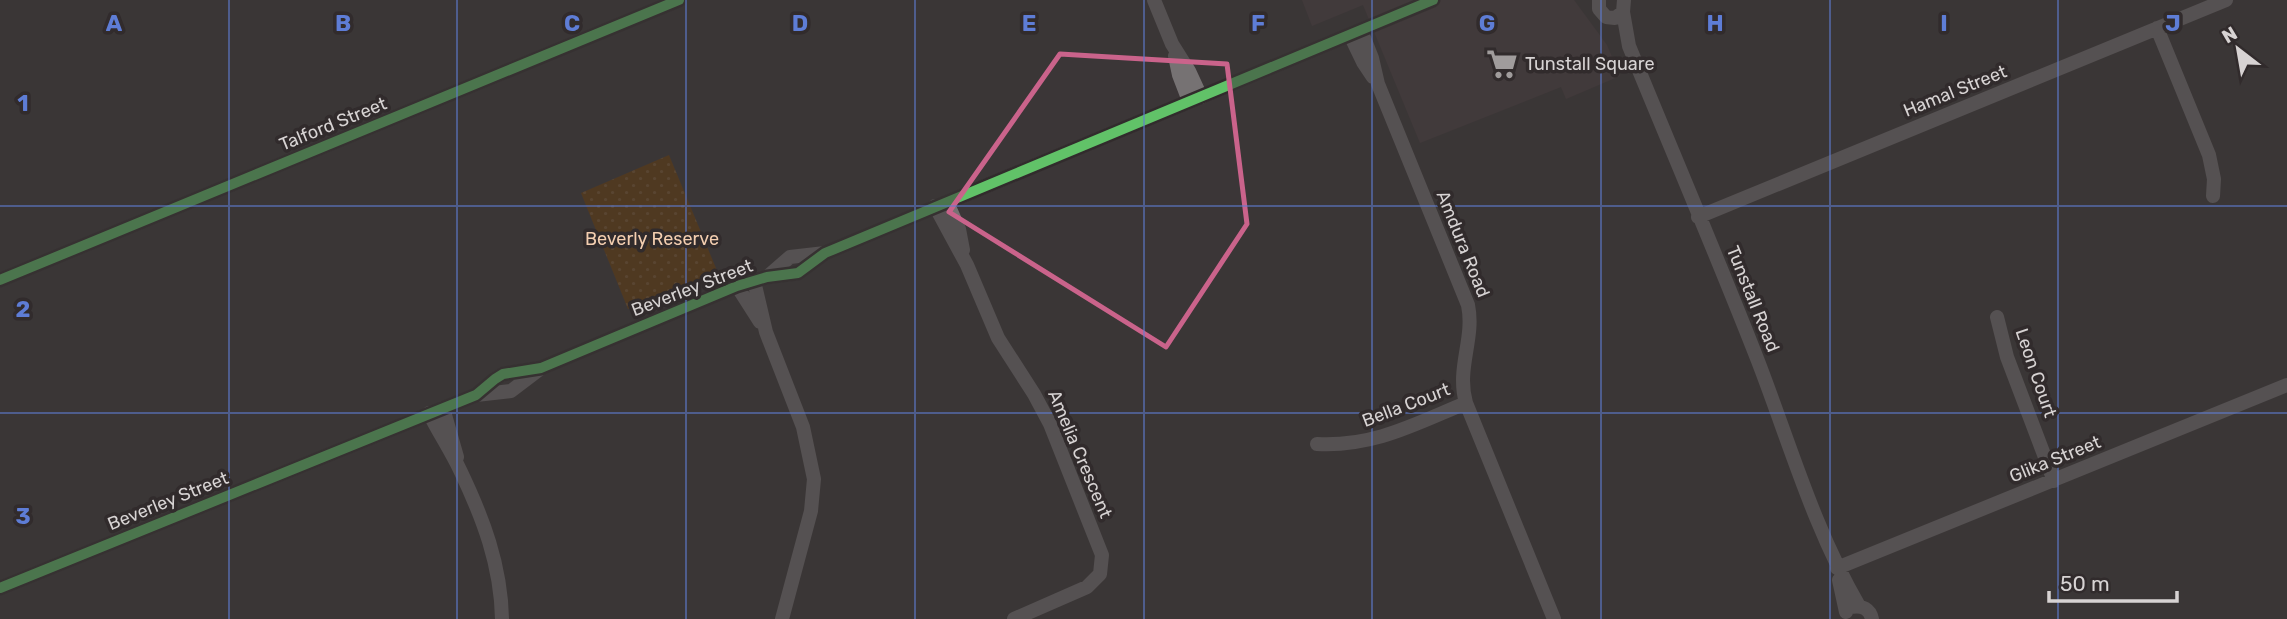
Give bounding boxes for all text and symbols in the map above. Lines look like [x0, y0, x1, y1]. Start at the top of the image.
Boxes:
text: A [106, 9, 123, 37]
text: B [335, 9, 351, 37]
text: C [564, 9, 580, 37]
text: D [792, 9, 808, 37]
text: E [1022, 9, 1036, 37]
text: F [1251, 9, 1265, 37]
text: G [1479, 9, 1495, 37]
text: H [1706, 9, 1724, 37]
text: I [1940, 9, 1948, 37]
text: J [2165, 9, 2181, 37]
north arrow [2203, 14, 2273, 84]
text: N [2218, 21, 2241, 48]
supermarket icon: Tunstall Square [1485, 47, 1519, 81]
place label: Tunstall Square [1525, 53, 1654, 75]
street label: Hamal Street [1900, 60, 2010, 122]
text: 1 [17, 89, 29, 117]
street label: Talford Street [276, 92, 390, 156]
street label: Amdura Road [1432, 187, 1494, 301]
park label: Beverly Reserve [585, 228, 719, 250]
street label: Tunstall Road [1722, 243, 1784, 355]
street label: Beverley Street [628, 255, 756, 321]
text: 2 [16, 295, 30, 323]
street label: Leon Court [2011, 326, 2061, 420]
street label: Bella Court [1359, 378, 1453, 432]
street label: Amelia Crescent [1043, 387, 1117, 521]
street label: Glika Street [2006, 431, 2104, 487]
street label: Beverley Street [104, 467, 232, 535]
text: 3 [15, 502, 31, 530]
scale bar [2049, 560, 2177, 604]
text: 50 m [2060, 571, 2110, 596]

